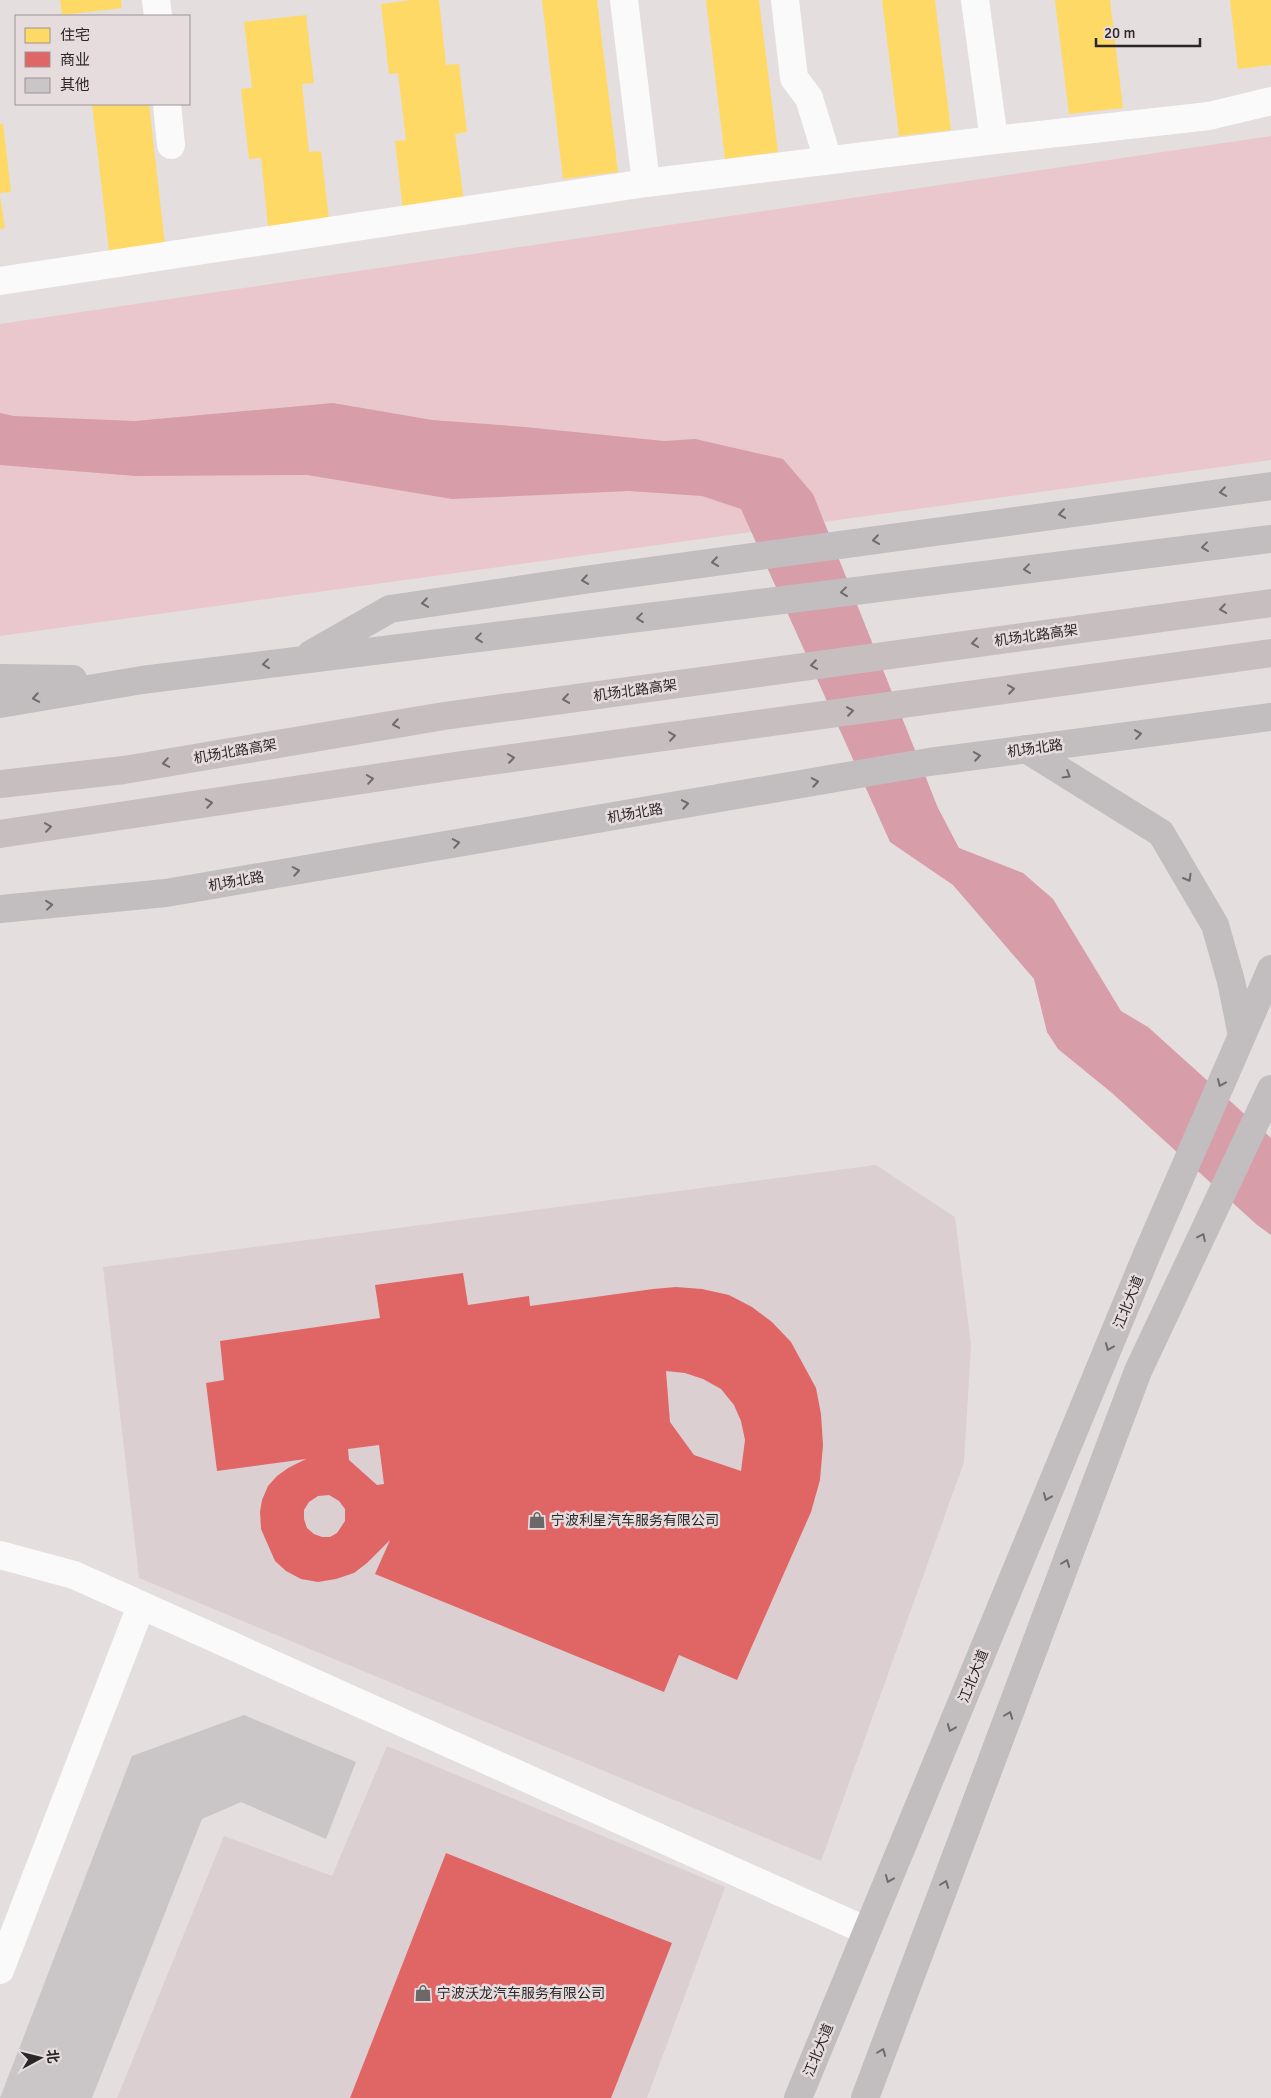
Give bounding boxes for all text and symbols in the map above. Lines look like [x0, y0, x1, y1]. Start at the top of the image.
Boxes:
legend [15, 15, 190, 105]
scale bar [1096, 15, 1200, 47]
text: 20 m [1104, 24, 1135, 42]
text: 住宅 [60, 26, 90, 44]
text: 商业 [60, 51, 90, 69]
text: 其他 [60, 76, 90, 94]
one-way arrow [1218, 486, 1226, 497]
one-way arrow [1057, 508, 1065, 519]
one-way arrow [871, 534, 880, 544]
one-way arrow [1201, 541, 1209, 552]
one-way arrow [710, 556, 718, 567]
one-way arrow [1022, 563, 1030, 574]
one-way arrow [581, 574, 590, 584]
one-way arrow [839, 586, 847, 597]
one-way arrow [420, 598, 429, 608]
one-way arrow [1218, 603, 1226, 614]
one-way arrow [636, 612, 645, 622]
street label: 机场北路高架 [993, 621, 1079, 650]
one-way arrow [475, 632, 483, 642]
one-way arrow [971, 637, 979, 648]
one-way arrow [261, 658, 269, 669]
one-way arrow [810, 659, 818, 670]
street label: 机场北路高架 [592, 676, 678, 705]
one-way arrow [1007, 684, 1015, 695]
one-way arrow [31, 692, 40, 702]
one-way arrow [562, 693, 570, 704]
one-way arrow [846, 706, 854, 717]
one-way arrow [391, 718, 399, 729]
one-way arrow [1134, 730, 1142, 740]
one-way arrow [668, 731, 676, 742]
street label: 机场北路高架 [192, 736, 278, 767]
street label: 机场北路 [1006, 736, 1064, 761]
one-way arrow [973, 751, 981, 762]
one-way arrow [507, 753, 515, 764]
one-way arrow [162, 757, 171, 767]
one-way arrow [1062, 768, 1071, 778]
one-way arrow [365, 774, 374, 784]
one-way arrow [811, 777, 820, 787]
one-way arrow [205, 798, 213, 809]
street label: 机场北路 [606, 800, 664, 827]
one-way arrow [681, 800, 690, 810]
one-way arrow [44, 822, 53, 832]
one-way arrow [452, 839, 461, 849]
one-way arrow [292, 866, 300, 876]
street label: 机场北路 [207, 868, 265, 895]
one-way arrow [1181, 872, 1191, 881]
one-way arrow [45, 899, 53, 910]
one-way arrow [1217, 1078, 1228, 1087]
one-way arrow [1196, 1233, 1206, 1242]
street label: 江北大道 [1110, 1273, 1147, 1331]
one-way arrow [1104, 1342, 1115, 1351]
one-way arrow [1042, 1492, 1053, 1501]
shop icon: 宁波利星汽车服务有限公司 [527, 1510, 547, 1530]
place label: 宁波利星汽车服务有限公司 [551, 1512, 719, 1529]
one-way arrow [1060, 1560, 1070, 1568]
street label: 江北大道 [955, 1647, 992, 1705]
one-way arrow [1003, 1712, 1013, 1720]
one-way arrow [947, 1723, 957, 1732]
one-way arrow [884, 1874, 894, 1882]
one-way arrow [939, 1880, 950, 1889]
shop icon: 宁波沃龙汽车服务有限公司 [413, 1983, 433, 2003]
place label: 宁波沃龙汽车服务有限公司 [437, 1985, 605, 2002]
street label: 江北大道 [800, 2021, 837, 2079]
north arrow [15, 2033, 65, 2083]
text: 北 [43, 2048, 62, 2064]
one-way arrow [876, 2049, 886, 2057]

